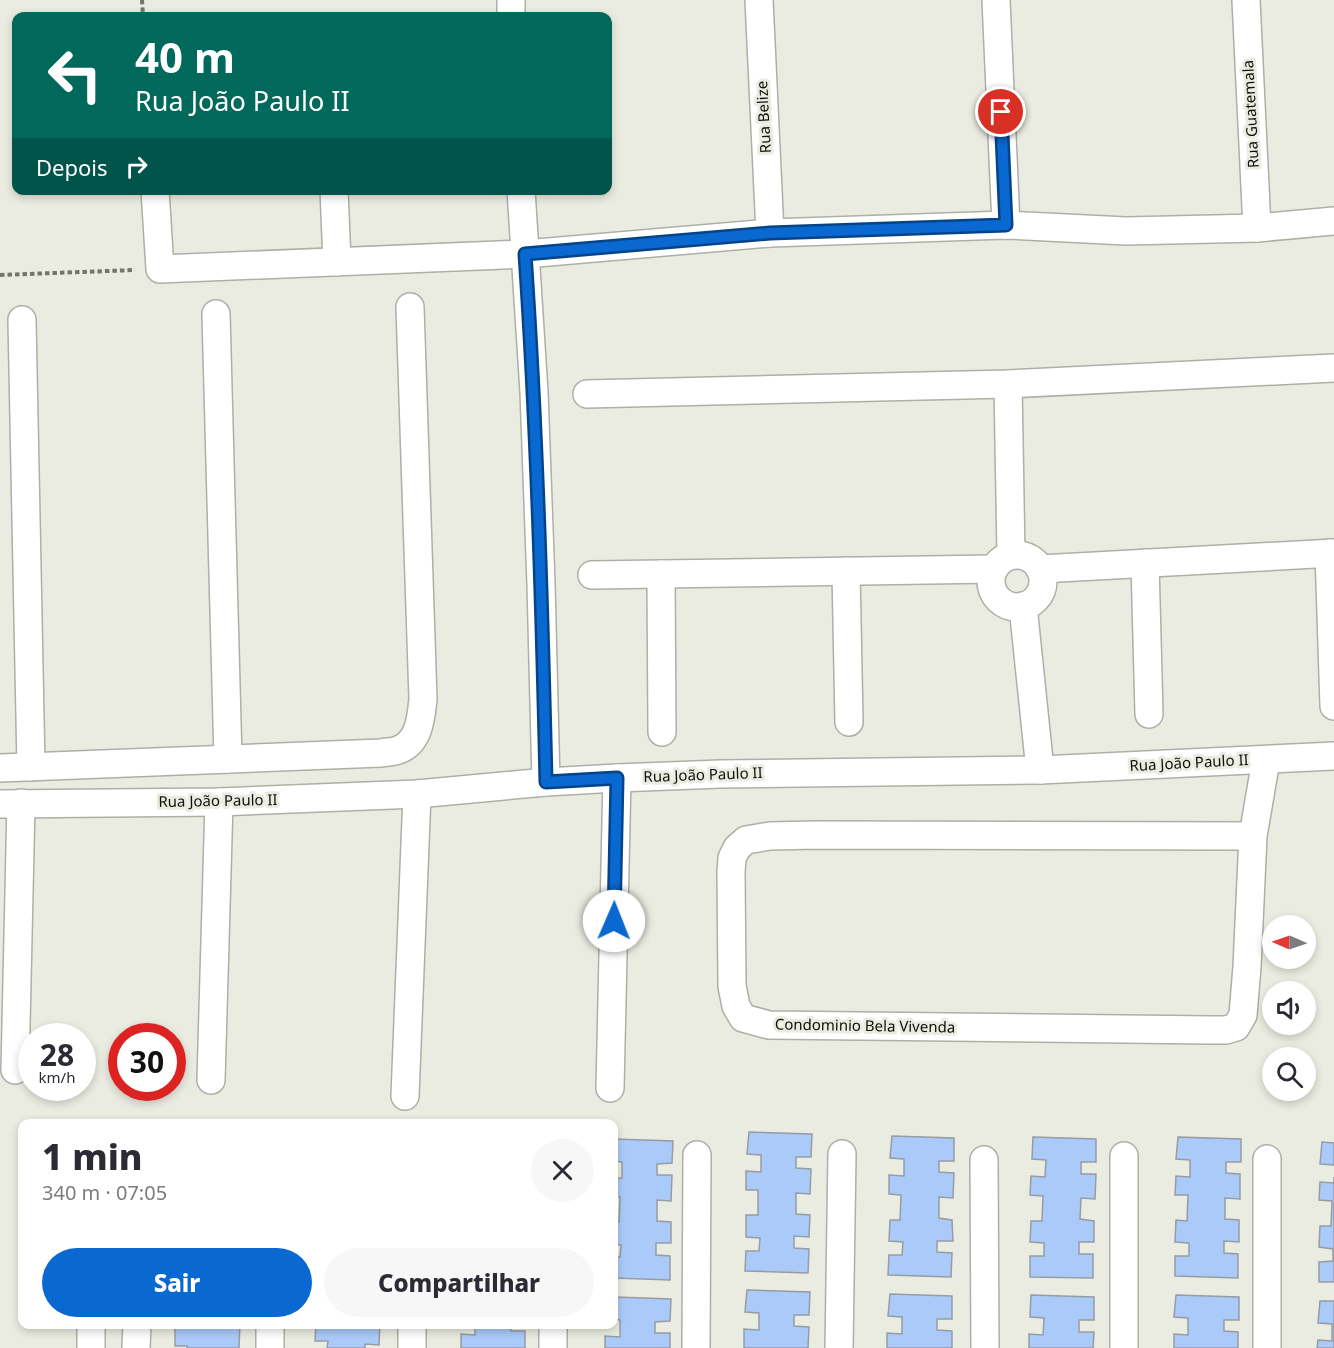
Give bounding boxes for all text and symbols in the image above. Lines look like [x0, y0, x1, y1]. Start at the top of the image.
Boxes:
text: 40 m [135, 28, 235, 85]
icon: left [36, 36, 114, 114]
street label: Rua Guatemala [1237, 60, 1263, 169]
street label: Rua Belize [751, 80, 775, 154]
text: Rua João Paulo II [135, 82, 350, 119]
pin [975, 86, 1026, 137]
icon: arrive [984, 95, 1017, 128]
icon: right [120, 150, 153, 183]
text: Depois [36, 152, 108, 182]
street label: Rua João Paulo II [1129, 749, 1249, 775]
street label: Rua João Paulo II [643, 762, 763, 786]
street label: Rua João Paulo II [158, 789, 278, 811]
position arrow [582, 889, 646, 953]
north arrow [1262, 915, 1316, 969]
map controls [1262, 915, 1316, 1101]
button: sound [1262, 981, 1316, 1035]
street label: Condominio Bela Vivenda [775, 1013, 955, 1037]
speed limit sign: 30 [108, 1023, 186, 1101]
text: 28 [40, 1034, 74, 1075]
button: search [1262, 1047, 1316, 1101]
text: km/h [39, 1067, 75, 1087]
text: 1 min [42, 1132, 143, 1181]
button: close [531, 1139, 594, 1202]
text: 340 m · 07:05 [42, 1179, 167, 1206]
button: Sair [42, 1248, 312, 1317]
button: Compartilhar [324, 1248, 594, 1317]

